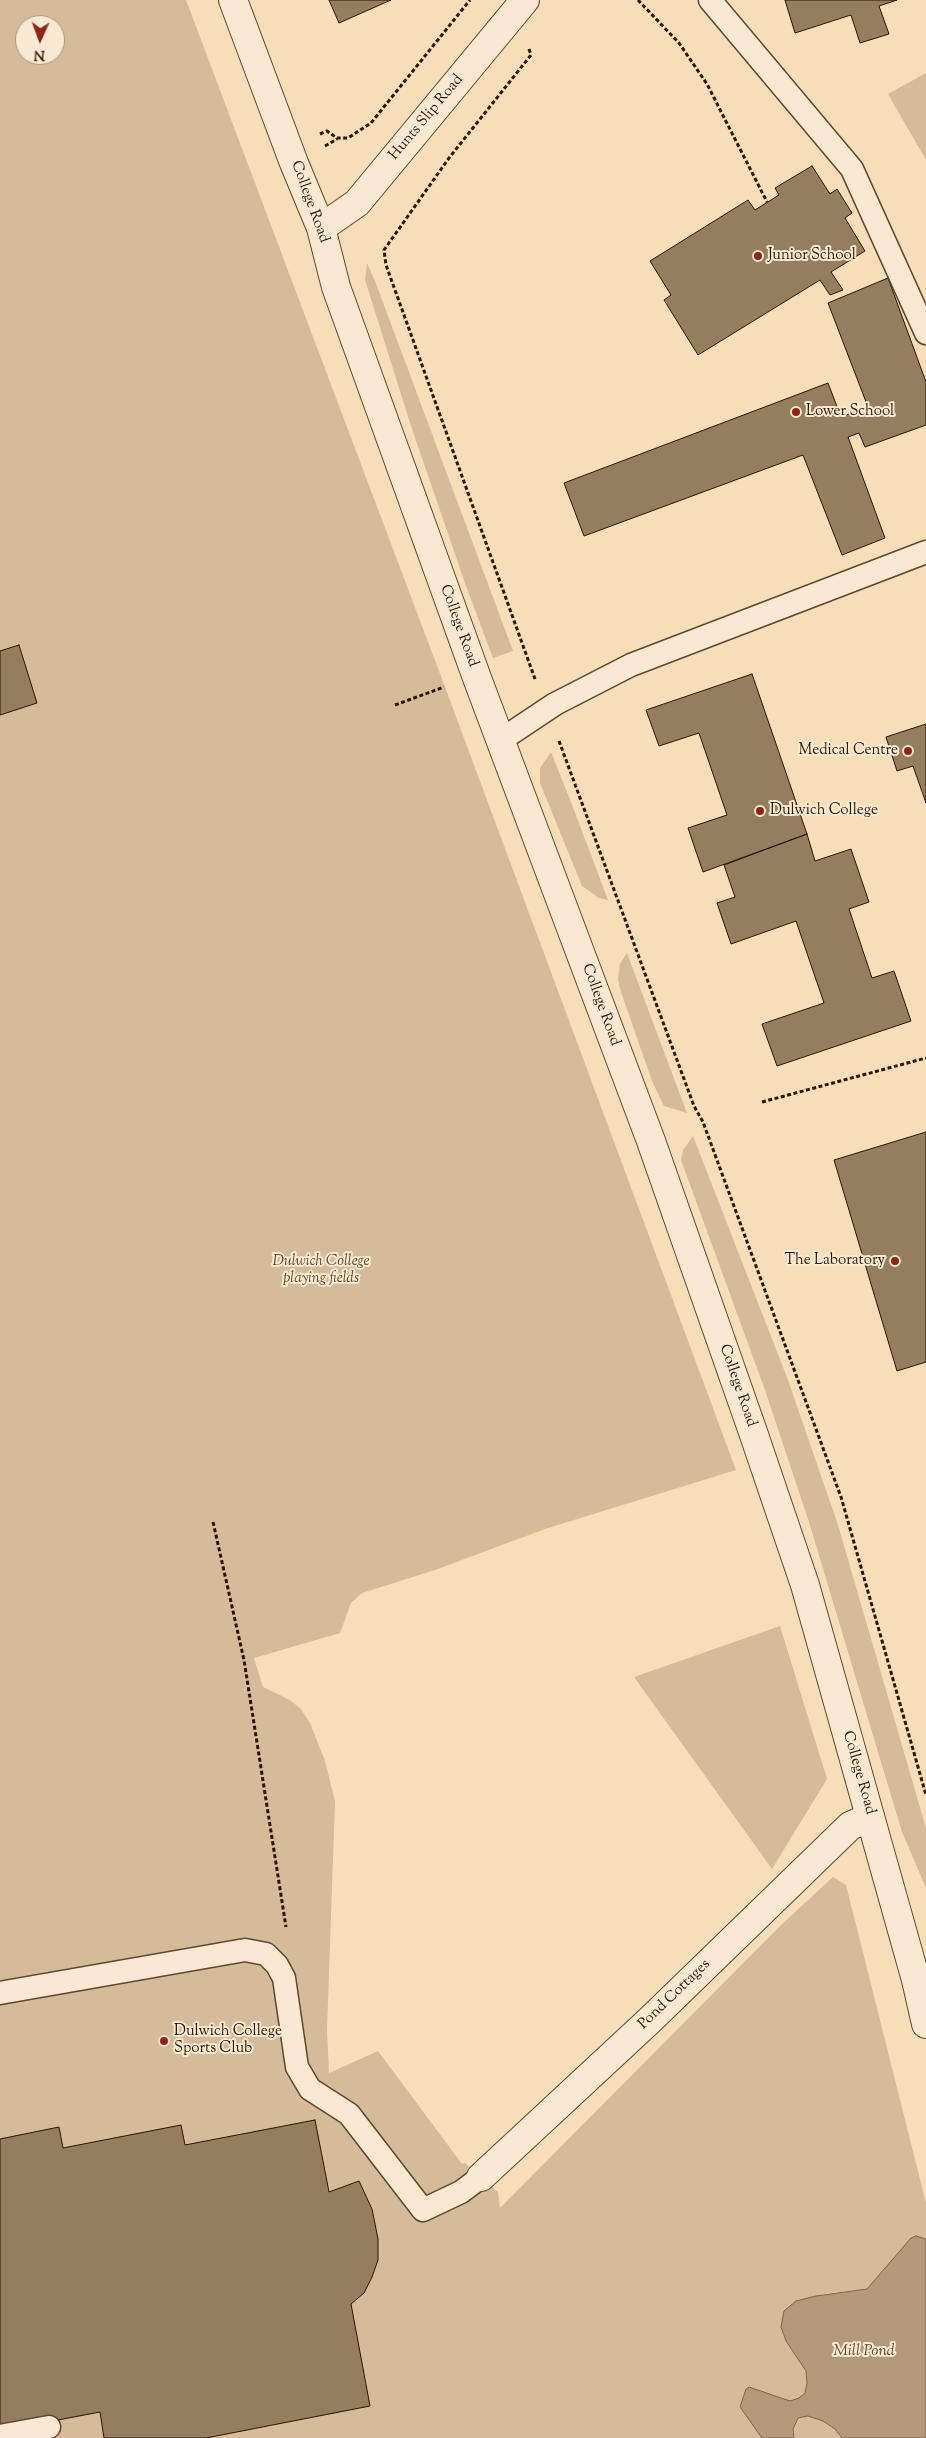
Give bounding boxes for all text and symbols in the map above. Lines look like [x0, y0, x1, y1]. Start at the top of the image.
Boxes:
north arrow [15, 15, 65, 65]
text: N [34, 44, 45, 64]
street label: Hunts Slip Road [386, 72, 468, 164]
street label: College Road [286, 158, 332, 246]
place label: Junior School [768, 247, 856, 265]
marker: Junior School [752, 250, 764, 262]
place label: Lower School [806, 403, 894, 421]
marker: Lower School [790, 406, 802, 418]
street label: College Road [435, 582, 481, 670]
place label: Medical Centre [799, 742, 898, 760]
marker: Medical Centre [902, 745, 914, 757]
place label: Dulwich College [770, 802, 878, 820]
marker: Dulwich College [754, 805, 766, 817]
street label: College Road [577, 961, 623, 1049]
place label: The Laboratory [785, 1252, 885, 1270]
park label: Dulwich College playing fields [272, 1253, 370, 1288]
marker: The Laboratory [889, 1255, 901, 1267]
street label: College Road [714, 1342, 760, 1430]
street label: College Road [837, 1729, 879, 1817]
street label: Pond Cottages [635, 1956, 715, 2034]
place label: Dulwich College Sports Club [174, 2023, 282, 2058]
marker: Dulwich College Sports Club [158, 2035, 170, 2047]
water label: Mill Pond [833, 2342, 895, 2362]

